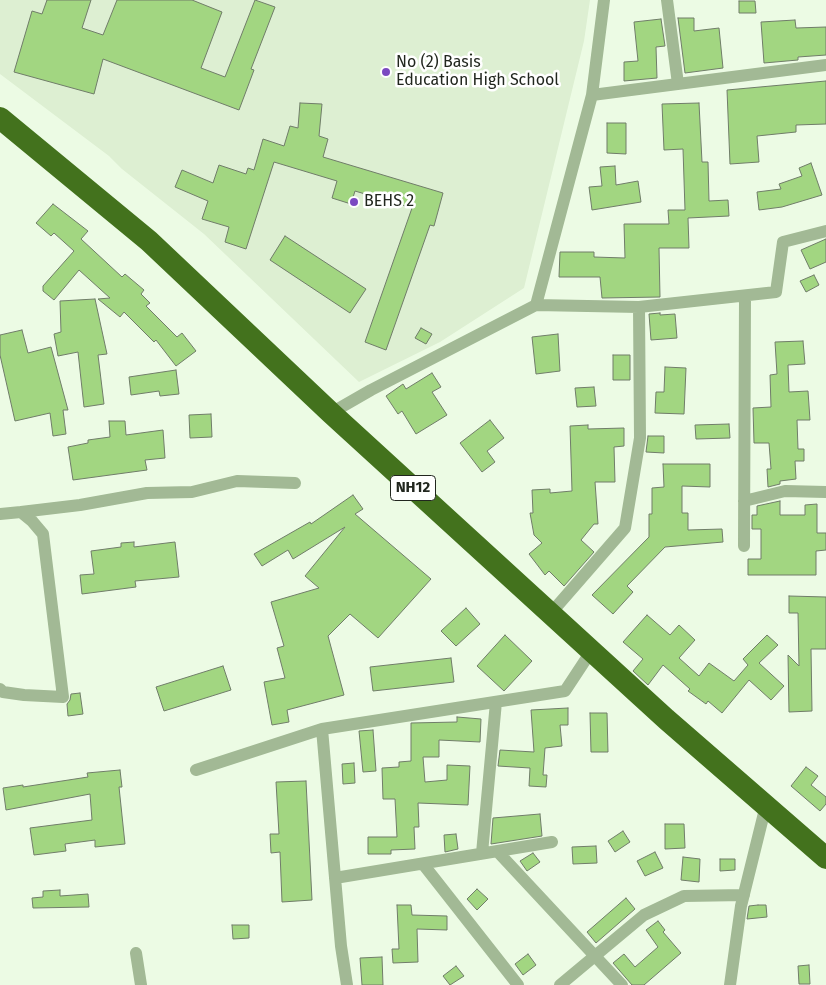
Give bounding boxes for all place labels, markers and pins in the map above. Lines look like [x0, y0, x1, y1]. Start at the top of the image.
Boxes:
place label: No (2) Basis Education High School [396, 53, 559, 91]
marker: No (2) Basis Education High School [380, 66, 392, 78]
place label: BEHS 2 [364, 192, 414, 212]
marker: BEHS 2 [348, 196, 360, 208]

